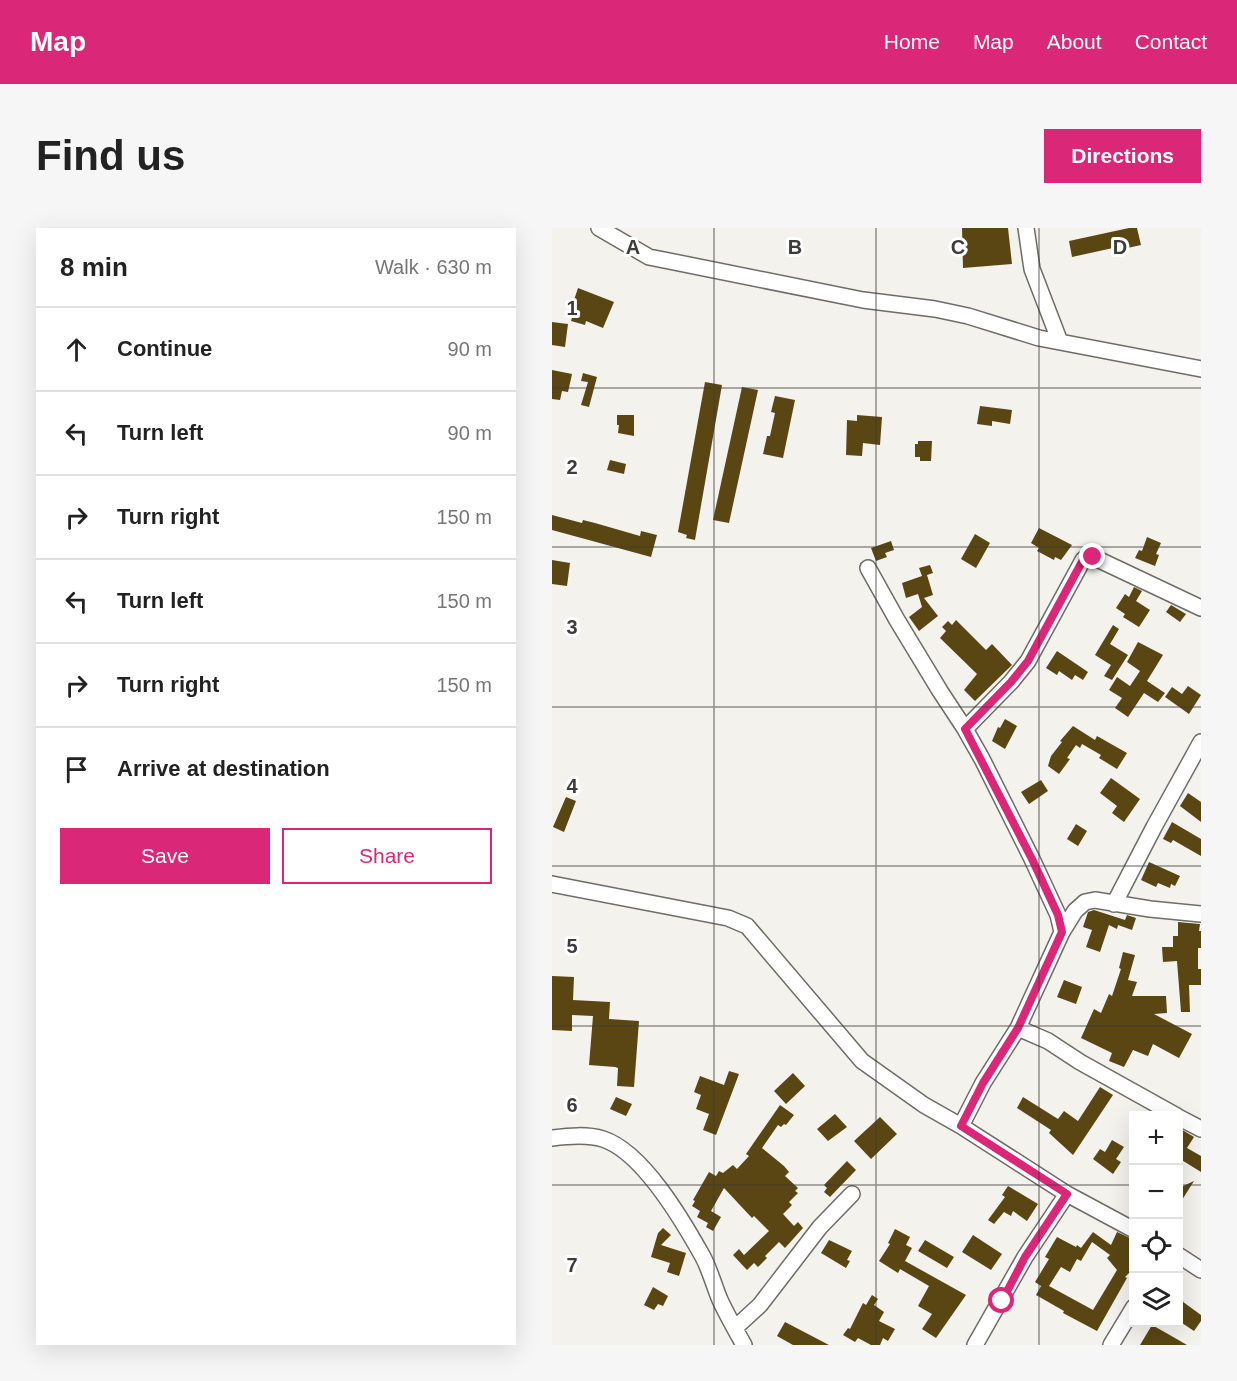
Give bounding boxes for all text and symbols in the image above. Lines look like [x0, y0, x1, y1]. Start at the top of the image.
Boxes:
text: Map [30, 26, 86, 57]
text: Home [884, 30, 940, 53]
text: Map [973, 30, 1014, 53]
text: About [1047, 30, 1102, 53]
text: Contact [1135, 30, 1207, 53]
button: Directions [1044, 129, 1201, 183]
text: Find us [36, 132, 185, 179]
text: A [626, 236, 640, 258]
text: B [788, 236, 802, 258]
text: C [951, 236, 965, 258]
text: D [1113, 236, 1127, 258]
text: 8 min [60, 252, 128, 282]
text: Walk · 630 m [375, 256, 492, 278]
text: 1 [566, 297, 578, 319]
icon: ahead [60, 333, 93, 366]
text: Continue [117, 336, 212, 361]
text: 90 m [448, 338, 492, 360]
icon: left [60, 417, 93, 450]
text: Turn left [117, 420, 203, 445]
text: 90 m [448, 422, 492, 444]
text: 2 [566, 456, 578, 478]
icon: right [60, 501, 93, 534]
text: Turn right [117, 504, 219, 529]
text: 150 m [436, 506, 492, 528]
route end [1079, 543, 1105, 569]
icon: left [60, 585, 93, 618]
text: Turn left [117, 588, 203, 613]
text: 150 m [436, 590, 492, 612]
text: 3 [566, 616, 578, 638]
icon: right [60, 669, 93, 702]
text: Turn right [117, 672, 219, 697]
text: 150 m [436, 674, 492, 696]
icon: arrive [60, 753, 93, 786]
text: Arrive at destination [117, 756, 330, 781]
text: 4 [566, 775, 578, 797]
button: Save [60, 828, 270, 884]
button: Share [282, 828, 492, 884]
text: 5 [566, 935, 578, 957]
text: 6 [566, 1094, 578, 1116]
map controls [1129, 1111, 1183, 1327]
button: + [1129, 1111, 1183, 1165]
button: − [1129, 1165, 1183, 1219]
button: locate [1129, 1219, 1183, 1273]
text: 7 [566, 1254, 578, 1276]
button: layers [1129, 1273, 1183, 1327]
route start [988, 1287, 1014, 1313]

